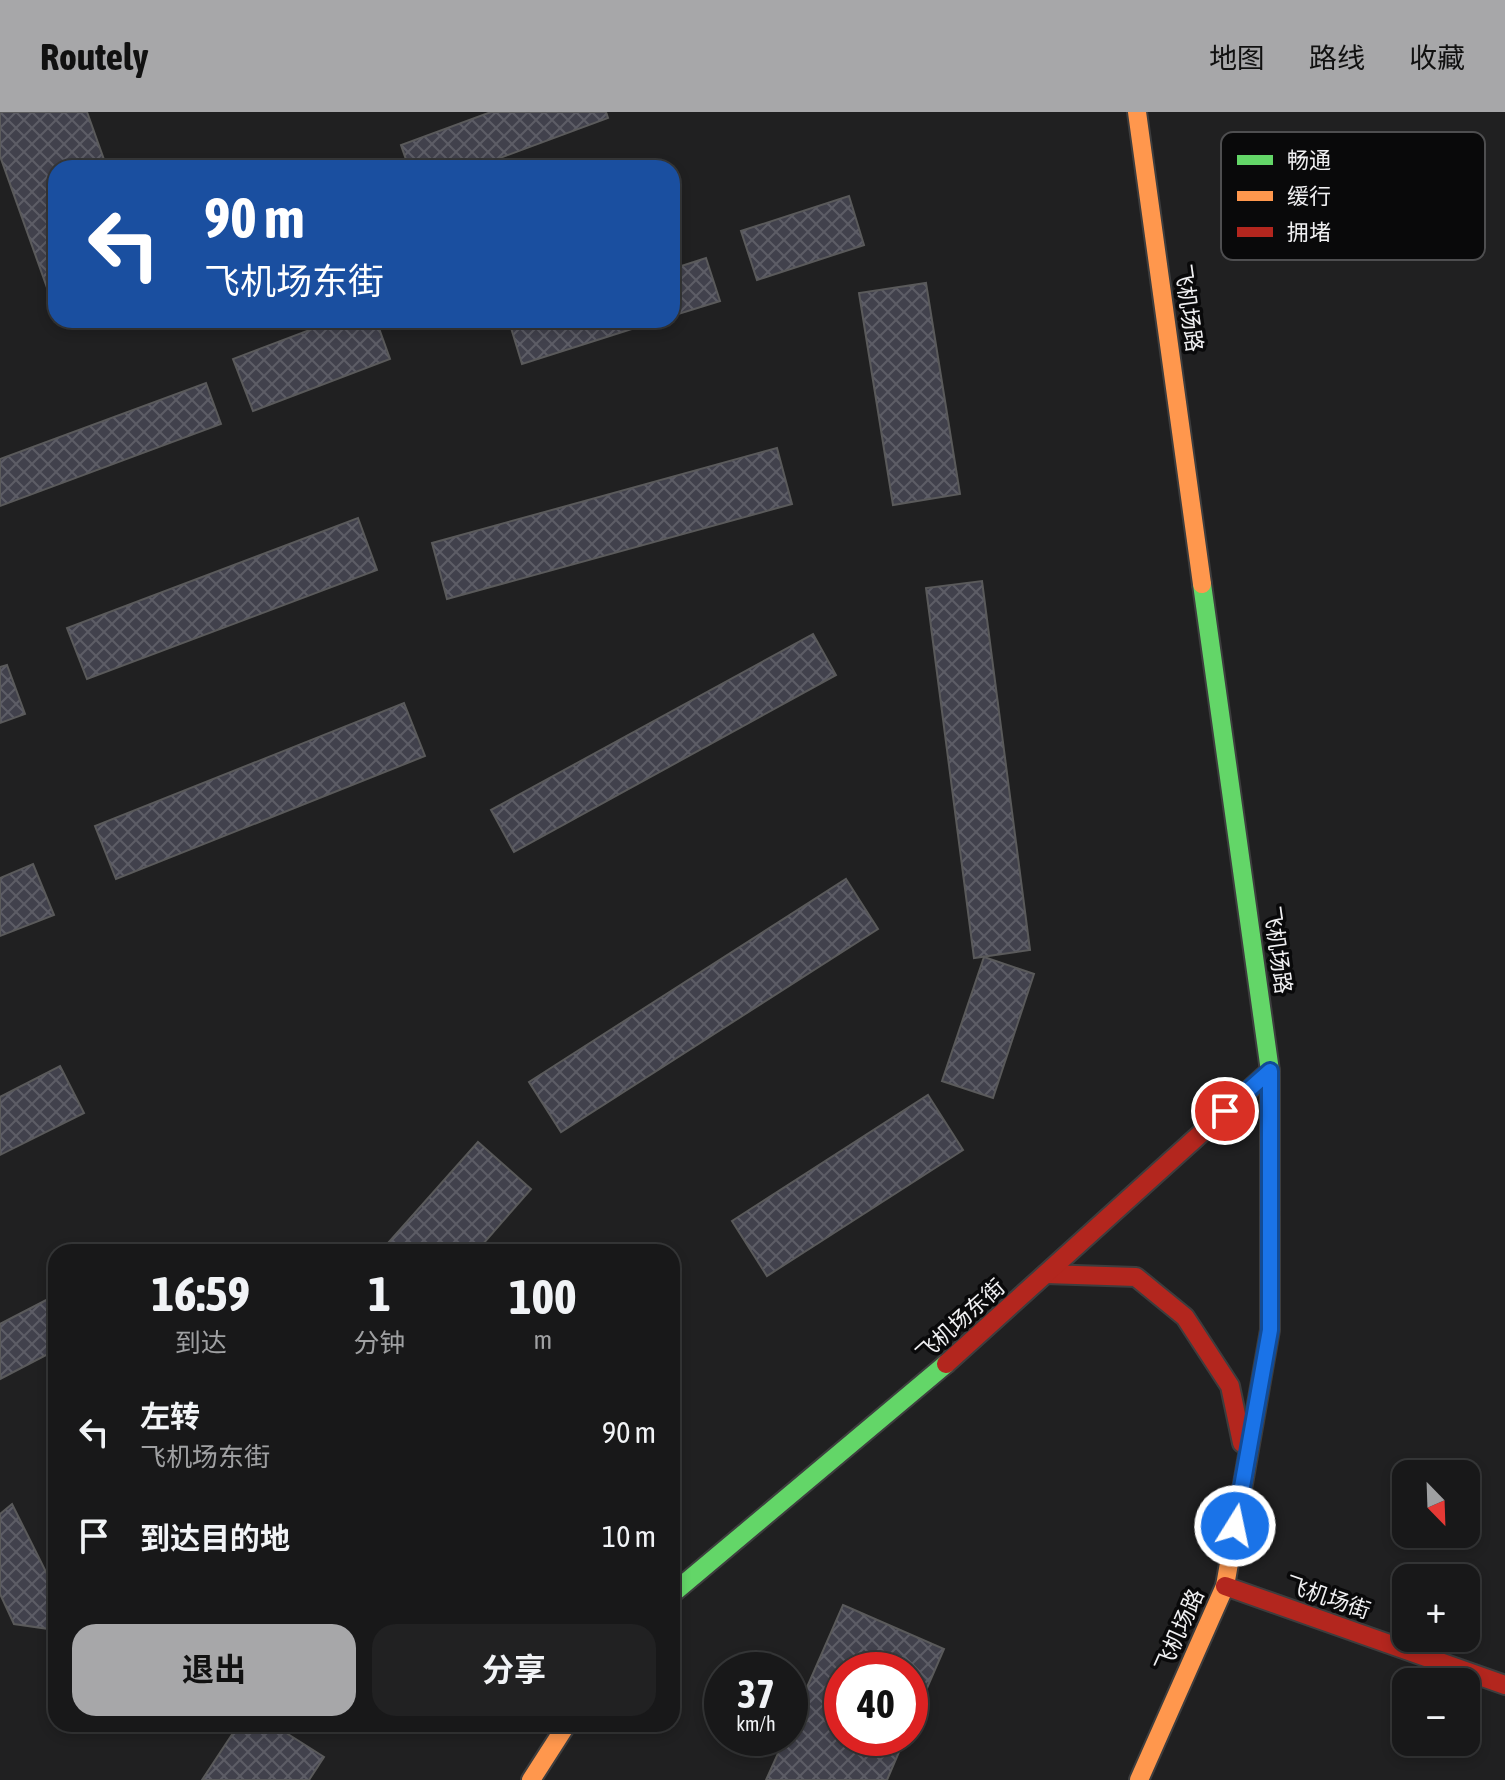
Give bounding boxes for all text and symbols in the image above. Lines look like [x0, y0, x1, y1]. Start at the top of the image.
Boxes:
text: Routely [40, 35, 148, 78]
text: 地图 [1209, 42, 1265, 74]
text: 路线 [1309, 42, 1365, 74]
text: 收藏 [1409, 42, 1465, 74]
legend [1221, 132, 1485, 260]
text: 畅通 [1287, 147, 1331, 173]
text: 缓行 [1287, 183, 1331, 209]
text: 90 m [204, 186, 305, 250]
icon: left [72, 192, 176, 296]
text: 拥堵 [1287, 219, 1331, 245]
text: 飞机场东街 [204, 260, 384, 302]
street label: 飞机场路 [1170, 263, 1208, 353]
street label: 飞机场路 [1259, 905, 1297, 995]
pin [1191, 1077, 1259, 1145]
icon: arrive [1203, 1089, 1247, 1133]
text: 16:59 [151, 1266, 250, 1321]
text: 1 [368, 1266, 391, 1321]
text: 100 [509, 1269, 577, 1324]
street label: 飞机场东街 [910, 1274, 1010, 1366]
text: m [533, 1325, 552, 1355]
text: 到达 [175, 1328, 227, 1358]
text: 分钟 [354, 1328, 406, 1358]
text: 左转 [140, 1399, 200, 1433]
icon: left [72, 1410, 116, 1454]
text: 90 m [602, 1415, 656, 1449]
text: 飞机场东街 [140, 1442, 270, 1472]
north arrow [1392, 1460, 1480, 1548]
map controls [1392, 1460, 1480, 1756]
position arrow [1193, 1484, 1277, 1568]
icon: arrive [72, 1514, 116, 1558]
text: 10 m [602, 1519, 656, 1553]
text: 到达目的地 [140, 1521, 290, 1555]
button: + [1392, 1564, 1480, 1652]
street label: 飞机场街 [1282, 1570, 1374, 1624]
street label: 飞机场路 [1149, 1585, 1209, 1675]
button: 退出 [72, 1624, 356, 1716]
button: 分享 [372, 1624, 656, 1716]
speed limit sign: 40 [824, 1652, 928, 1756]
button: − [1392, 1668, 1480, 1756]
text: 37 [737, 1671, 775, 1716]
text: km/h [736, 1712, 776, 1735]

